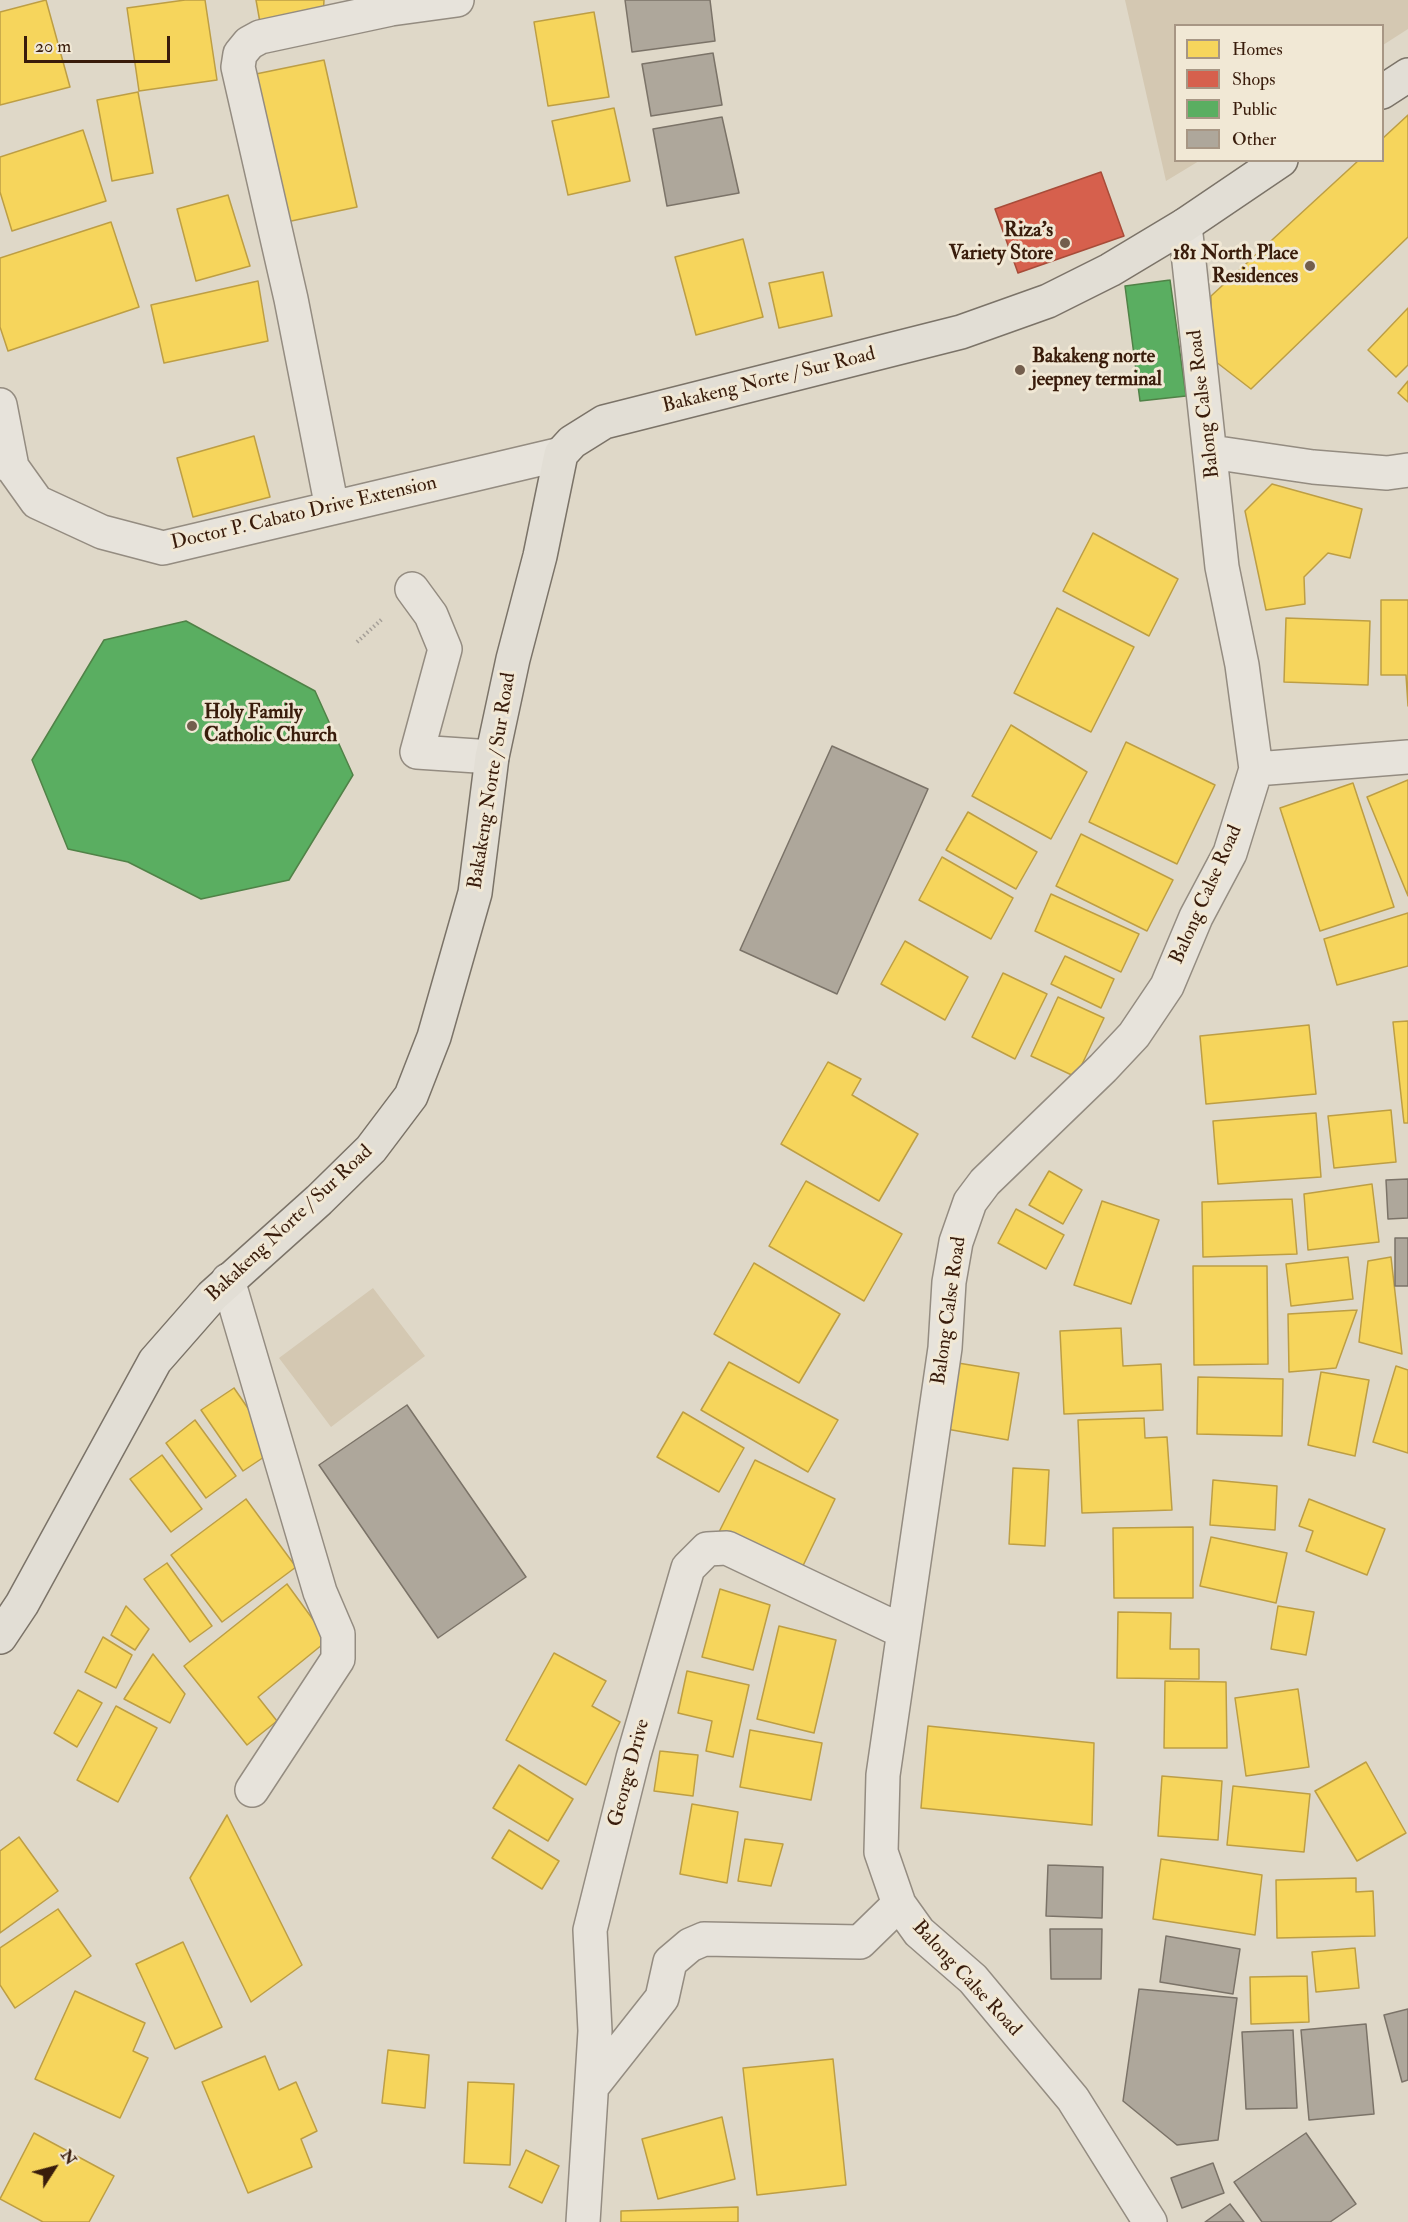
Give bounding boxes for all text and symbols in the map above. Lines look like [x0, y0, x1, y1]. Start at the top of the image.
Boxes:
scale bar [27, 24, 172, 62]
legend [1174, 24, 1384, 162]
text: 20 m [35, 35, 71, 58]
text: Homes [1232, 38, 1283, 61]
text: Shops [1232, 68, 1275, 91]
text: Public [1232, 98, 1277, 121]
text: Other [1232, 128, 1276, 151]
place label: Riza's Variety Store [949, 220, 1053, 267]
marker: Riza's Variety Store [1058, 236, 1072, 250]
place label: 181 North Place Residences [1173, 243, 1298, 290]
marker: 181 North Place Residences [1303, 259, 1317, 273]
street label: Balong Calse Road [1184, 328, 1226, 480]
street label: Bakakeng Norte / Sur Road [660, 343, 878, 419]
place label: Bakakeng norte jeepney terminal [1032, 346, 1162, 393]
marker: Bakakeng norte jeepney terminal [1013, 363, 1027, 377]
street label: Doctor P. Cabato Drive Extension [169, 472, 439, 556]
street label: Bakakeng Norte / Sur Road [464, 671, 522, 891]
place label: Holy Family Catholic Church [204, 702, 337, 749]
marker: Holy Family Catholic Church [185, 719, 199, 733]
street label: Balong Calse Road [1166, 822, 1248, 968]
street label: Bakakeng Norte / Sur Road [202, 1141, 378, 1307]
street label: Balong Calse Road [928, 1235, 972, 1387]
street label: George Drive [604, 1717, 656, 1829]
street label: Balong Calse Road [906, 1916, 1026, 2042]
north arrow [24, 2138, 84, 2198]
text: N [56, 2146, 81, 2169]

